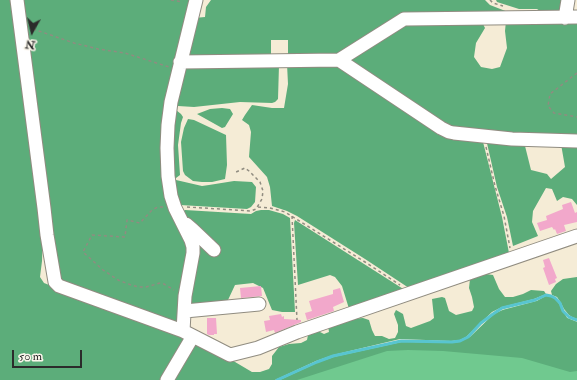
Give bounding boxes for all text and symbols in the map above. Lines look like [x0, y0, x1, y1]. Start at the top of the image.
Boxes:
north arrow [12, 12, 52, 52]
text: N [24, 37, 36, 52]
scale bar [14, 342, 84, 368]
text: 50 m [19, 349, 42, 364]

